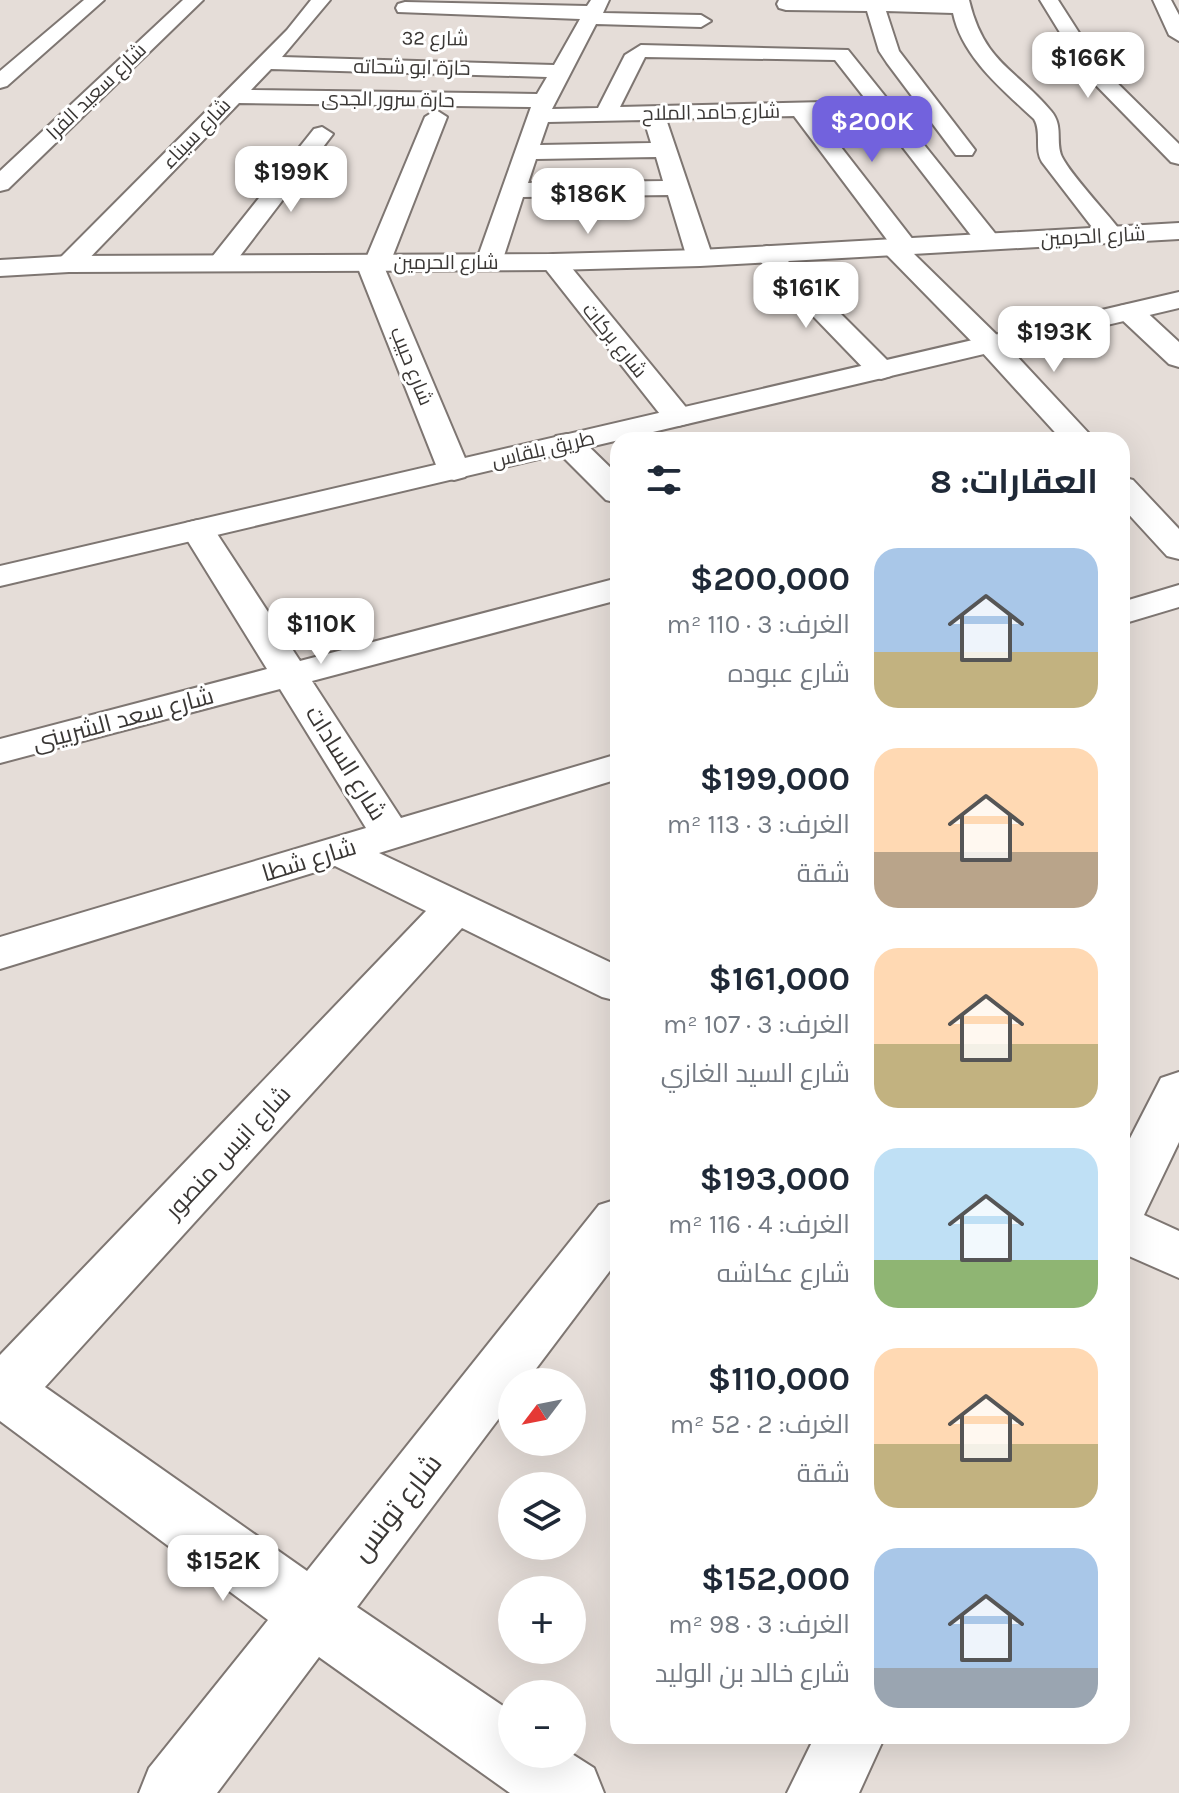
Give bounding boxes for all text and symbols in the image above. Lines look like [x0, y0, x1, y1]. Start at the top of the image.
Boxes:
street label: شارع 32 [401, 26, 469, 53]
pin: $166K [1032, 32, 1144, 100]
street label: شارع سعيد الفرا [42, 38, 152, 146]
text: $166K [1050, 42, 1126, 73]
street label: حارة ابو شحاته [353, 55, 471, 80]
street label: حارة سرور الجدى [321, 87, 455, 113]
street label: شارع سيناء [157, 93, 237, 175]
pin: $200K [816, 96, 928, 164]
street label: شارع حامد الملاح [642, 100, 780, 127]
text: $200K [830, 106, 914, 137]
pin: $199K [235, 146, 347, 214]
text: $199K [253, 156, 329, 187]
pin: $186K [532, 168, 644, 236]
text: $186K [550, 178, 626, 209]
street label: شارع الحرمين [1040, 222, 1146, 253]
street label: شارع الحرمين [393, 251, 499, 276]
pin: $161K [750, 262, 862, 330]
text: $161K [771, 272, 841, 303]
street label: شارع بركات [576, 298, 652, 383]
pin: $193K [998, 306, 1110, 374]
text: $193K [1016, 316, 1092, 347]
street label: شارع حبيب [384, 324, 438, 410]
street label: طريق بلقاس [489, 426, 597, 473]
icon: filters [642, 458, 686, 502]
text: العقارات: 8 [930, 462, 1098, 502]
text: $200,000 [690, 559, 850, 599]
icon: home [938, 580, 1034, 676]
pin: $110K [265, 598, 377, 666]
text: $110K [286, 608, 356, 639]
text: الغرف: 3 · 110 m² [667, 609, 850, 640]
text: شارع عبوده [728, 658, 850, 689]
street label: شارع سعد الشربينى [29, 681, 217, 759]
street label: شارع السادات [298, 700, 392, 827]
text: $199,000 [700, 759, 850, 799]
icon: home [938, 780, 1034, 876]
text: الغرف: 3 · 113 m² [667, 809, 850, 840]
street label: شارع شطا [258, 832, 360, 889]
text: شقة [797, 858, 850, 889]
text: $161,000 [709, 959, 850, 999]
icon: home [938, 980, 1034, 1076]
text: الغرف: 3 · 107 m² [663, 1009, 850, 1040]
text: شارع السيد الغازي [661, 1058, 850, 1089]
street label: شارع انيس منصور [158, 1080, 298, 1227]
text: $193,000 [699, 1159, 850, 1199]
icon: home [938, 1180, 1034, 1276]
text: الغرف: 4 · 116 m² [668, 1209, 850, 1240]
text: شارع عكاشه [717, 1258, 850, 1289]
text: $110,000 [708, 1359, 850, 1399]
north arrow [498, 1368, 586, 1456]
map controls [498, 1368, 586, 1768]
icon: home [938, 1380, 1034, 1476]
text: الغرف: 2 · 52 m² [670, 1409, 850, 1440]
street label: شارع تونس [344, 1447, 450, 1569]
text: شقة [797, 1458, 850, 1489]
button: layers [498, 1472, 586, 1560]
pin: $152K [167, 1535, 279, 1603]
text: $152K [185, 1545, 261, 1576]
text: $152,000 [701, 1559, 850, 1599]
button: + [498, 1576, 586, 1664]
icon: home [938, 1580, 1034, 1676]
text: الغرف: 3 · 98 m² [668, 1609, 850, 1640]
text: شارع خالد بن الوليد [655, 1658, 850, 1689]
button: − [498, 1680, 586, 1768]

